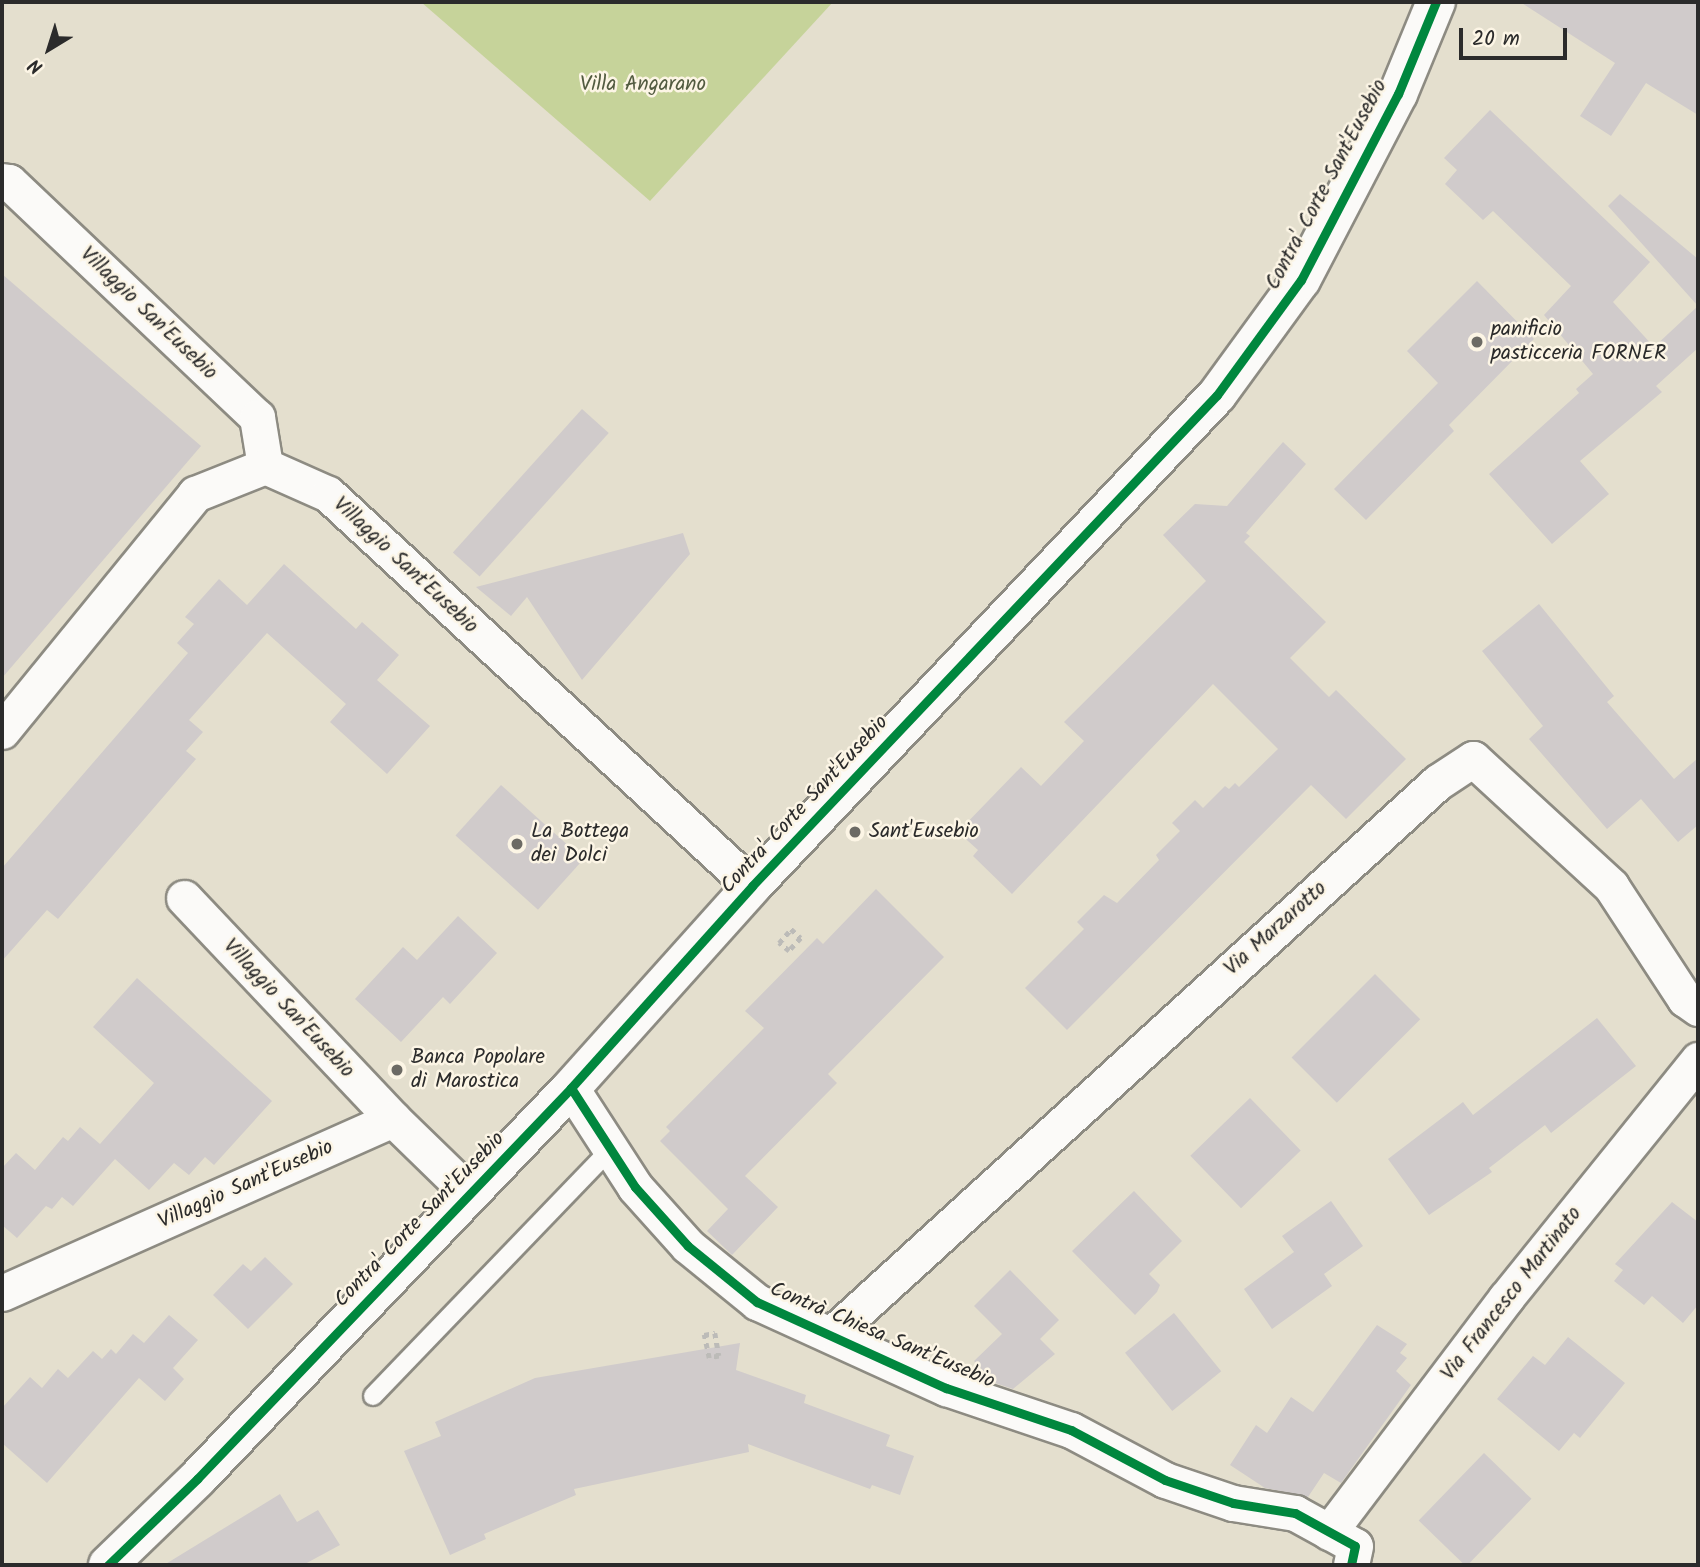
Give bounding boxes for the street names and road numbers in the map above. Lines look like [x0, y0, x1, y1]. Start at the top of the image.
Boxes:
street label: Contra' Corte Sant'Eusebio [1261, 76, 1393, 294]
street label: Villaggio San'Eusebio [74, 242, 222, 386]
street label: Villaggio Sant'Eusebio [327, 492, 483, 640]
street label: Contra' Corte Sant'Eusebio [716, 711, 894, 899]
street label: Via Marzarotto [1220, 876, 1332, 982]
street label: Villaggio San'Eusebio [217, 934, 359, 1084]
street label: Contra' Corte Sant'Eusebio [330, 1127, 510, 1313]
street label: Villaggio Sant'Eusebio [155, 1135, 337, 1235]
street label: Via Francesco Martinato [1436, 1202, 1588, 1386]
street label: Contrà Chiesa Sant'Eusebio [766, 1277, 998, 1395]

